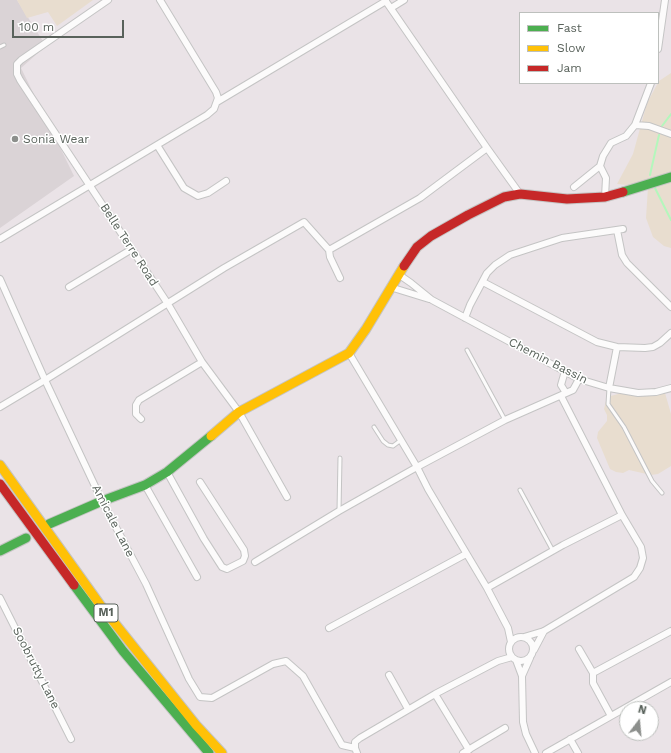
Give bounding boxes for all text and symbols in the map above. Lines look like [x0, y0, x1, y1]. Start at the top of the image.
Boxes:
scale bar [14, 12, 126, 38]
legend [519, 12, 659, 84]
text: 100 m [19, 20, 54, 34]
text: Fast [557, 21, 582, 35]
text: Slow [557, 41, 585, 55]
text: Jam [557, 61, 582, 75]
place label: Sonia Wear [23, 132, 89, 146]
marker: Sonia Wear [10, 134, 20, 144]
street label: Belle Terre Road [97, 201, 161, 289]
street label: Chemin Bassin [506, 335, 590, 387]
street label: Amicale Lane [89, 483, 137, 559]
road number: M1 [94, 604, 118, 622]
street label: Soobrutty Lane [9, 625, 63, 711]
north arrow [619, 701, 659, 741]
text: N [636, 703, 648, 717]

